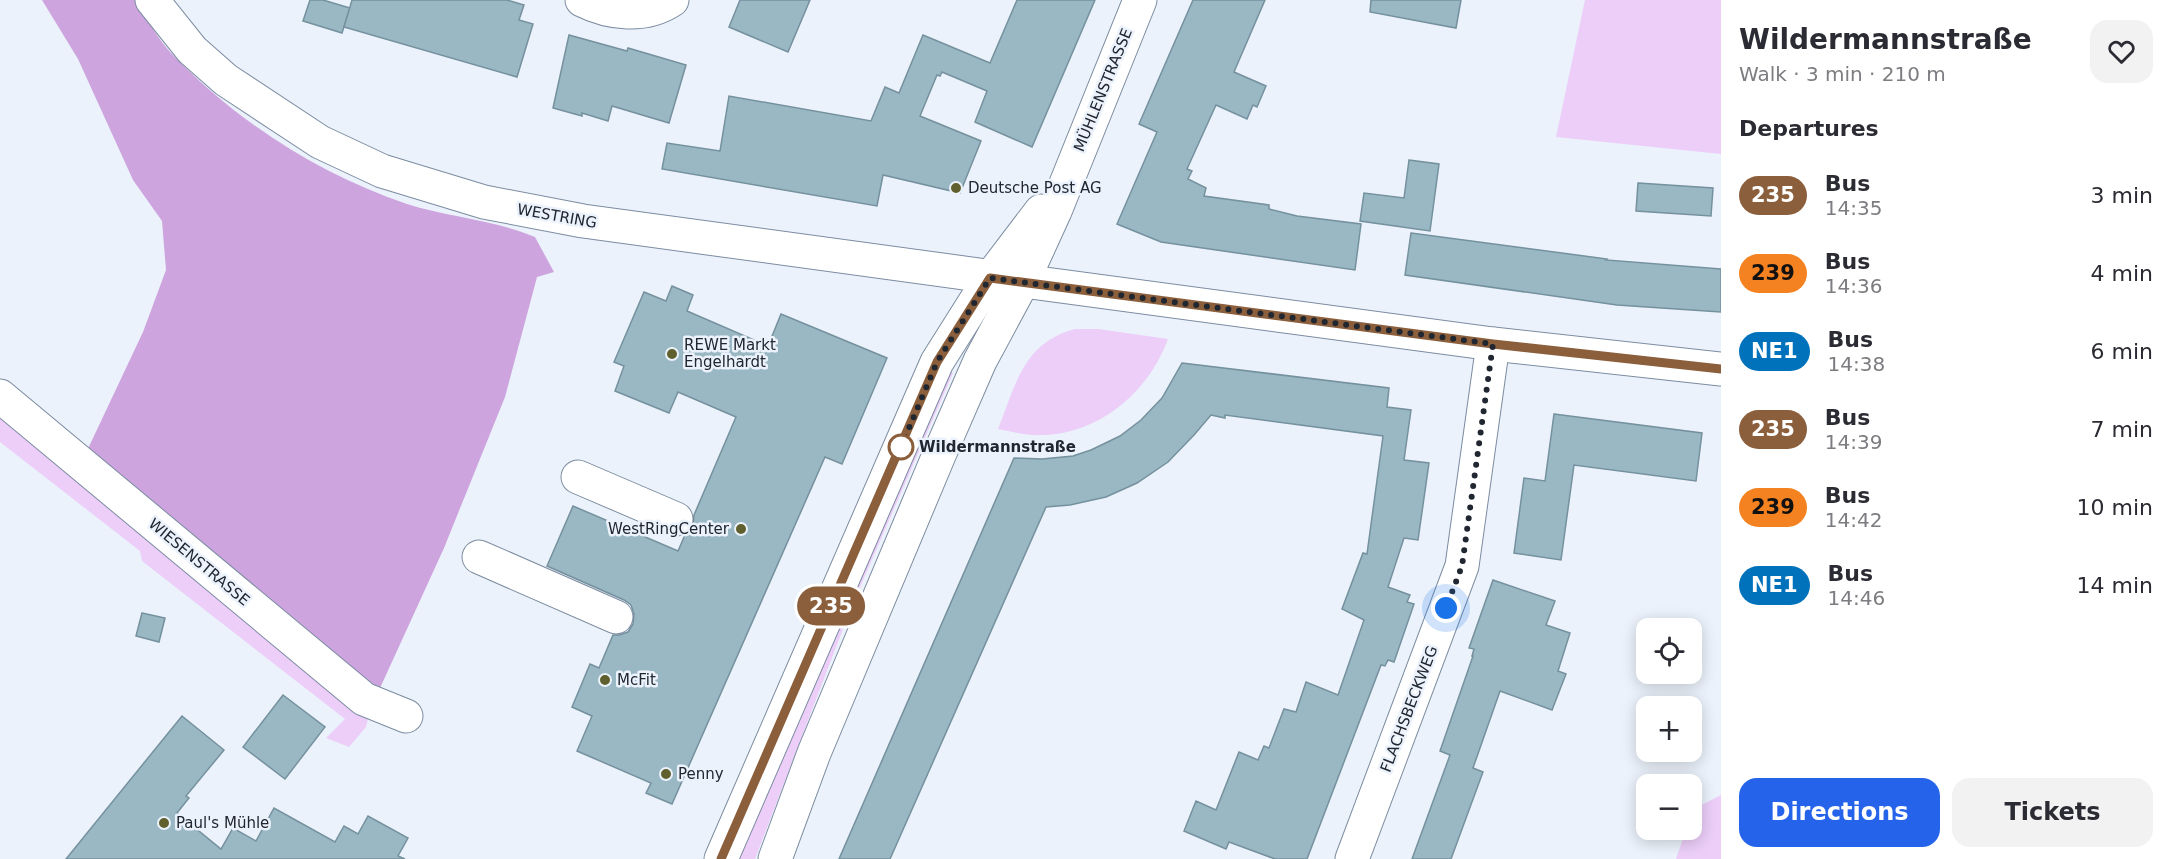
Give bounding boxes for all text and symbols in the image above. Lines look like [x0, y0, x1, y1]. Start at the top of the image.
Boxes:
button: heart [2090, 20, 2153, 83]
text: Wildermannstraße [1739, 23, 2032, 56]
street label: MÜHLENSTRASSE [1069, 25, 1136, 154]
text: Walk · 3 min · 210 m [1739, 62, 1946, 86]
text: Departures [1739, 116, 1879, 141]
text: Bus [1825, 171, 1870, 196]
place label: Deutsche Post AG [968, 179, 1102, 197]
marker: Deutsche Post AG [949, 181, 963, 195]
text: 235 [1751, 183, 1795, 207]
text: 3 min [2091, 183, 2153, 208]
text: 14:35 [1825, 196, 1882, 220]
street label: WESTRING [516, 200, 598, 232]
text: Bus [1825, 249, 1870, 274]
text: 239 [1751, 261, 1795, 285]
text: 4 min [2091, 261, 2153, 286]
text: 14:36 [1825, 274, 1882, 298]
text: Bus [1828, 327, 1873, 352]
place label: REWE Markt Engelhardt [684, 336, 776, 371]
text: NE1 [1751, 339, 1798, 363]
text: 6 min [2091, 339, 2153, 364]
marker: REWE Markt Engelhardt [665, 347, 679, 361]
text: 14:38 [1828, 352, 1885, 376]
text: Bus [1825, 405, 1870, 430]
text: 235 [1751, 417, 1795, 441]
text: 7 min [2091, 417, 2153, 442]
text: 14:39 [1825, 430, 1882, 454]
marker: Wildermannstraße [888, 434, 914, 460]
place label: Wildermannstraße [919, 438, 1076, 456]
text: Bus [1825, 483, 1870, 508]
text: 239 [1751, 495, 1795, 519]
text: 10 min [2077, 495, 2153, 520]
text: 14:42 [1825, 508, 1882, 532]
street label: WIESENSTRASSE [145, 515, 253, 609]
place label: WestRingCenter [608, 520, 730, 538]
marker: WestRingCenter [734, 522, 748, 536]
text: Bus [1828, 561, 1873, 586]
text: NE1 [1751, 573, 1798, 597]
text: 14 min [2077, 573, 2153, 598]
line badge: 235 [796, 586, 866, 626]
text: 14:46 [1828, 586, 1885, 610]
your location [1431, 593, 1461, 623]
text: 235 [809, 594, 853, 618]
map controls [1636, 618, 1702, 840]
button: locate [1636, 618, 1702, 684]
street label: FLACHSBECKWEG [1377, 643, 1441, 775]
place label: McFit [617, 671, 656, 689]
marker: McFit [598, 673, 612, 687]
button: + [1636, 696, 1702, 762]
place label: Penny [678, 765, 724, 783]
marker: Penny [659, 767, 673, 781]
button: − [1636, 774, 1702, 840]
button: Directions [1739, 778, 1940, 847]
button: Tickets [1952, 778, 2153, 847]
place label: Paul's Mühle [176, 814, 269, 832]
marker: Paul's Mühle [157, 816, 171, 830]

